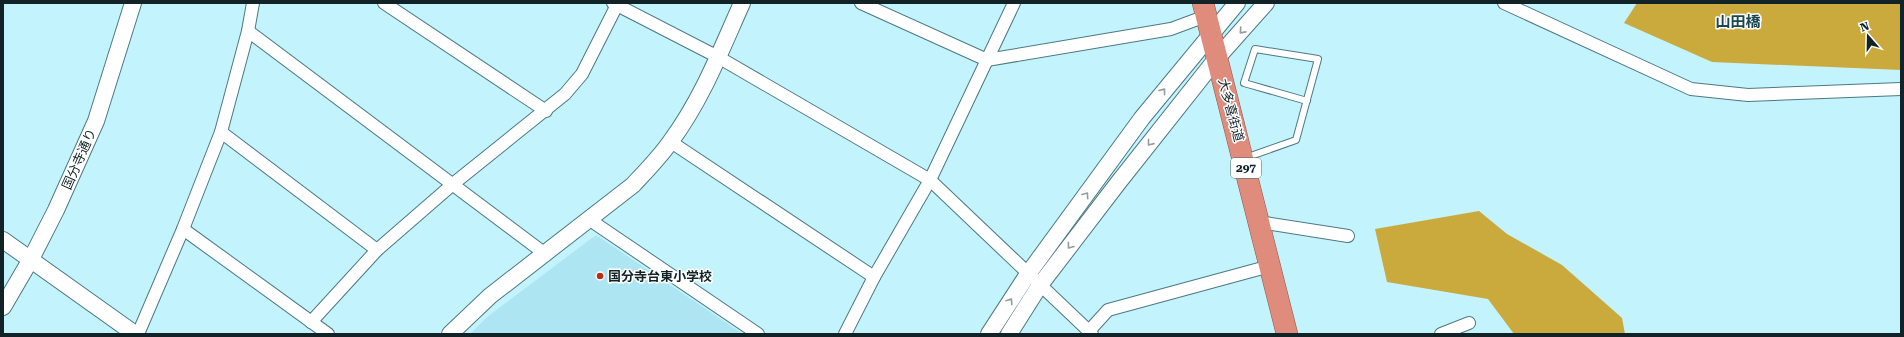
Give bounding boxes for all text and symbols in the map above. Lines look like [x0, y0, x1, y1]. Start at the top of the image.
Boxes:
district label: 山田橋 [1715, 13, 1761, 31]
north arrow [1848, 16, 1888, 56]
text: N [1859, 19, 1871, 35]
one-way arrow [1240, 26, 1247, 33]
street label: 大多喜街道 [1215, 77, 1247, 143]
one-way arrow [1159, 88, 1166, 96]
street label: 国分寺通り [59, 126, 99, 192]
one-way arrow [1147, 139, 1154, 146]
road number: 297 [1231, 158, 1261, 178]
one-way arrow [1081, 193, 1088, 200]
one-way arrow [1067, 242, 1075, 249]
place label: 国分寺台東小学校 [608, 269, 712, 284]
marker: 国分寺台東小学校 [595, 271, 605, 281]
one-way arrow [1006, 298, 1013, 305]

